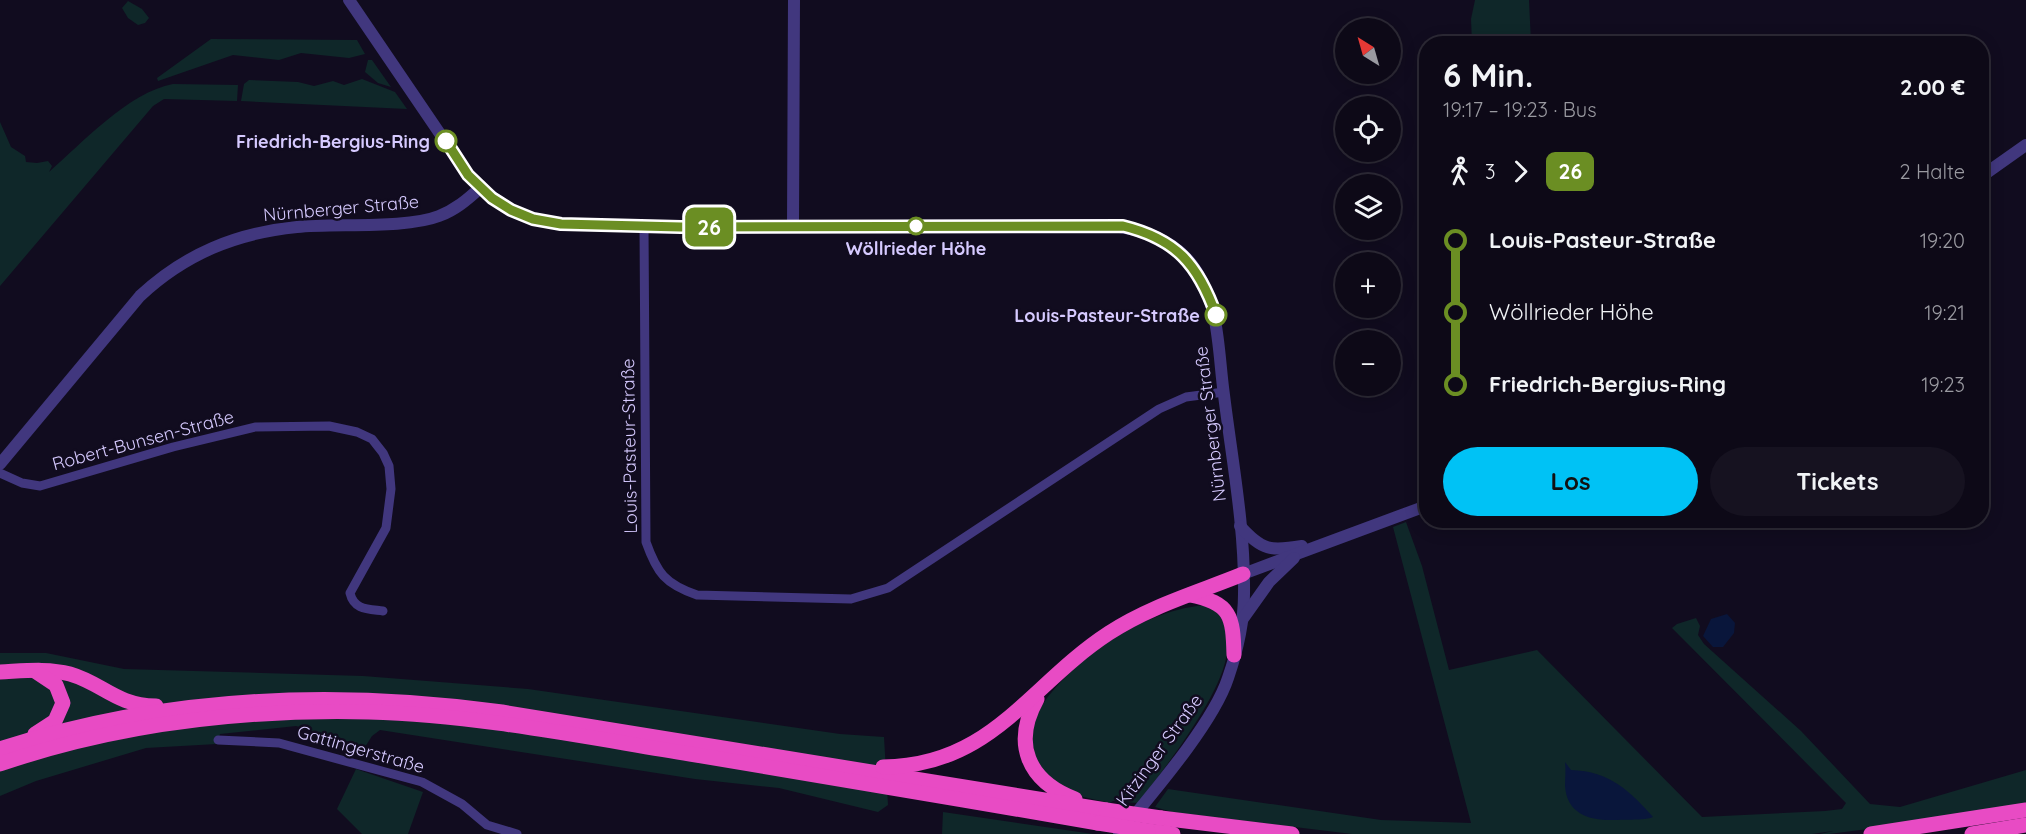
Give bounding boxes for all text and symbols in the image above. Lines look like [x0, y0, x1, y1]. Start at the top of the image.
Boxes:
north arrow [1335, 18, 1401, 84]
map controls [1335, 18, 1401, 396]
text: 6 Min. [1443, 54, 1533, 95]
text: 2.00 € [1900, 73, 1965, 101]
button: locate [1335, 96, 1401, 162]
text: 19:17 – 19:23 · Bus [1443, 97, 1597, 122]
place label: Friedrich-Bergius-Ring [236, 130, 430, 153]
marker: Friedrich-Bergius-Ring [435, 130, 457, 152]
icon: walk [1443, 155, 1476, 188]
icon: forward [1504, 155, 1537, 188]
text: 26 [1558, 158, 1582, 184]
text: 3 [1485, 159, 1495, 184]
text: 2 Halte [1899, 159, 1965, 184]
button: layers [1335, 174, 1401, 240]
street label: Nürnberger Straße [262, 190, 420, 226]
line badge: 26 [682, 208, 736, 246]
text: 26 [697, 214, 721, 240]
marker: Wöllrieder Höhe [907, 217, 925, 235]
text: Louis-Pasteur-Straße [1489, 226, 1716, 254]
text: 19:20 [1920, 228, 1965, 253]
place label: Wöllrieder Höhe [846, 237, 986, 260]
button: + [1335, 252, 1401, 318]
text: Wöllrieder Höhe [1489, 298, 1654, 326]
text: 19:21 [1924, 300, 1965, 325]
place label: Louis-Pasteur-Straße [1014, 304, 1200, 327]
marker: Louis-Pasteur-Straße [1205, 304, 1227, 326]
button: − [1335, 330, 1401, 396]
street label: Nürnberger Straße [1189, 345, 1231, 503]
street label: Louis-Pasteur-Straße [616, 358, 642, 534]
text: Friedrich-Bergius-Ring [1489, 370, 1726, 398]
text: 19:23 [1921, 372, 1965, 397]
street label: Robert-Bunsen-Straße [50, 405, 236, 475]
button: Los [1443, 447, 1698, 516]
button: Tickets [1710, 447, 1965, 516]
street label: Kitzinger Straße [1111, 690, 1207, 810]
street label: Gattingerstraße [295, 720, 427, 778]

